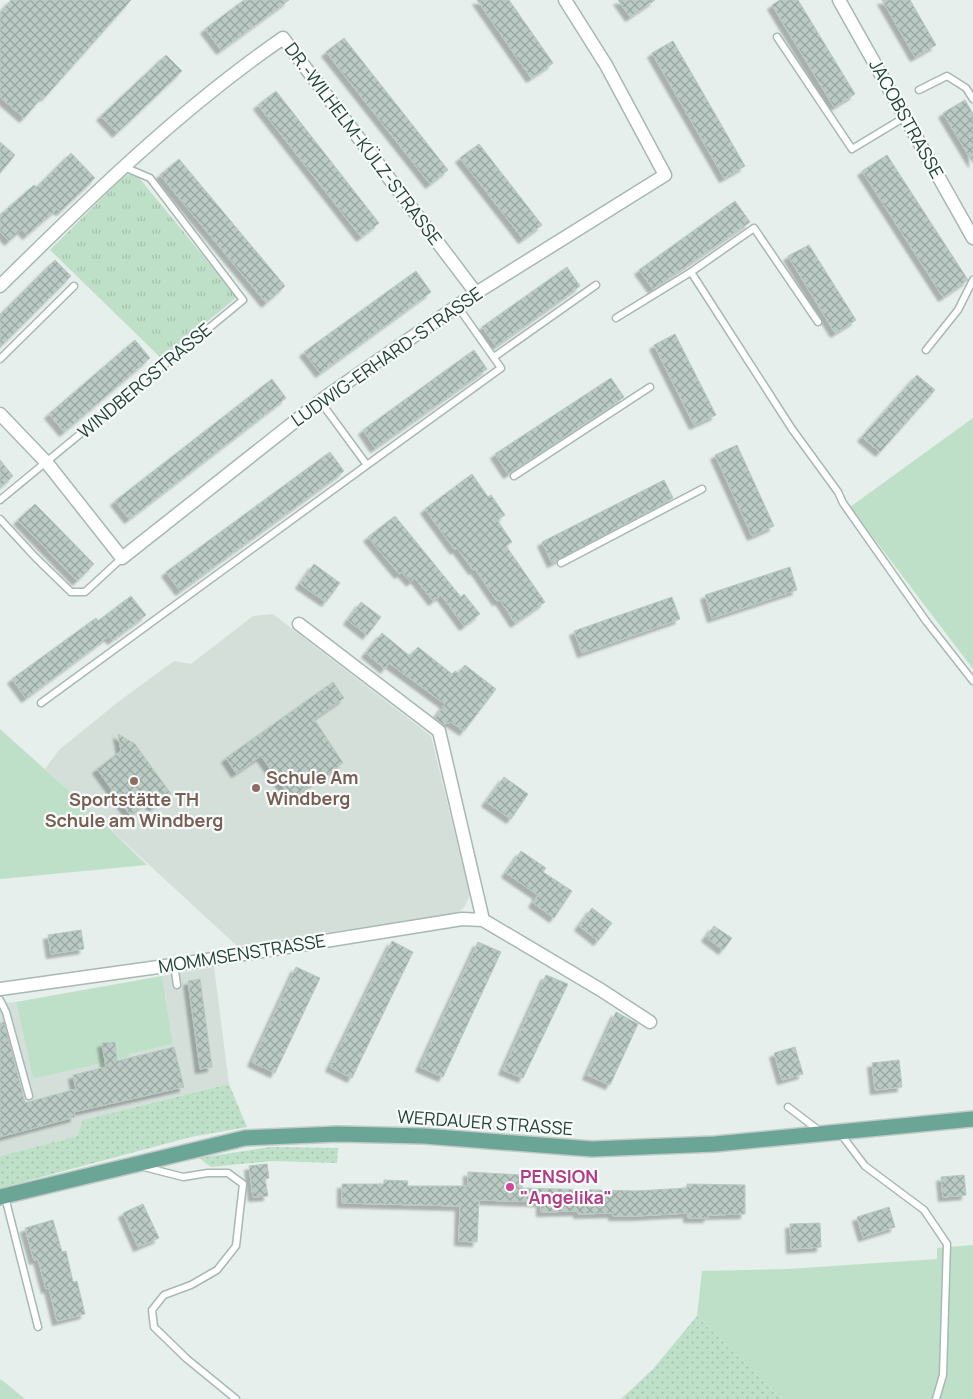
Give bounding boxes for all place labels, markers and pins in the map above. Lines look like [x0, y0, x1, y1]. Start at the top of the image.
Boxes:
place label: Schule Am Windberg [266, 765, 358, 810]
marker: Sportstätte TH Schule am Windberg [128, 775, 140, 787]
marker: Schule Am Windberg [250, 782, 262, 794]
place label: Sportstätte TH Schule am Windberg [45, 787, 223, 832]
place label: PENSION "Angelika" [520, 1164, 612, 1209]
marker: PENSION "Angelika" [504, 1181, 516, 1193]

